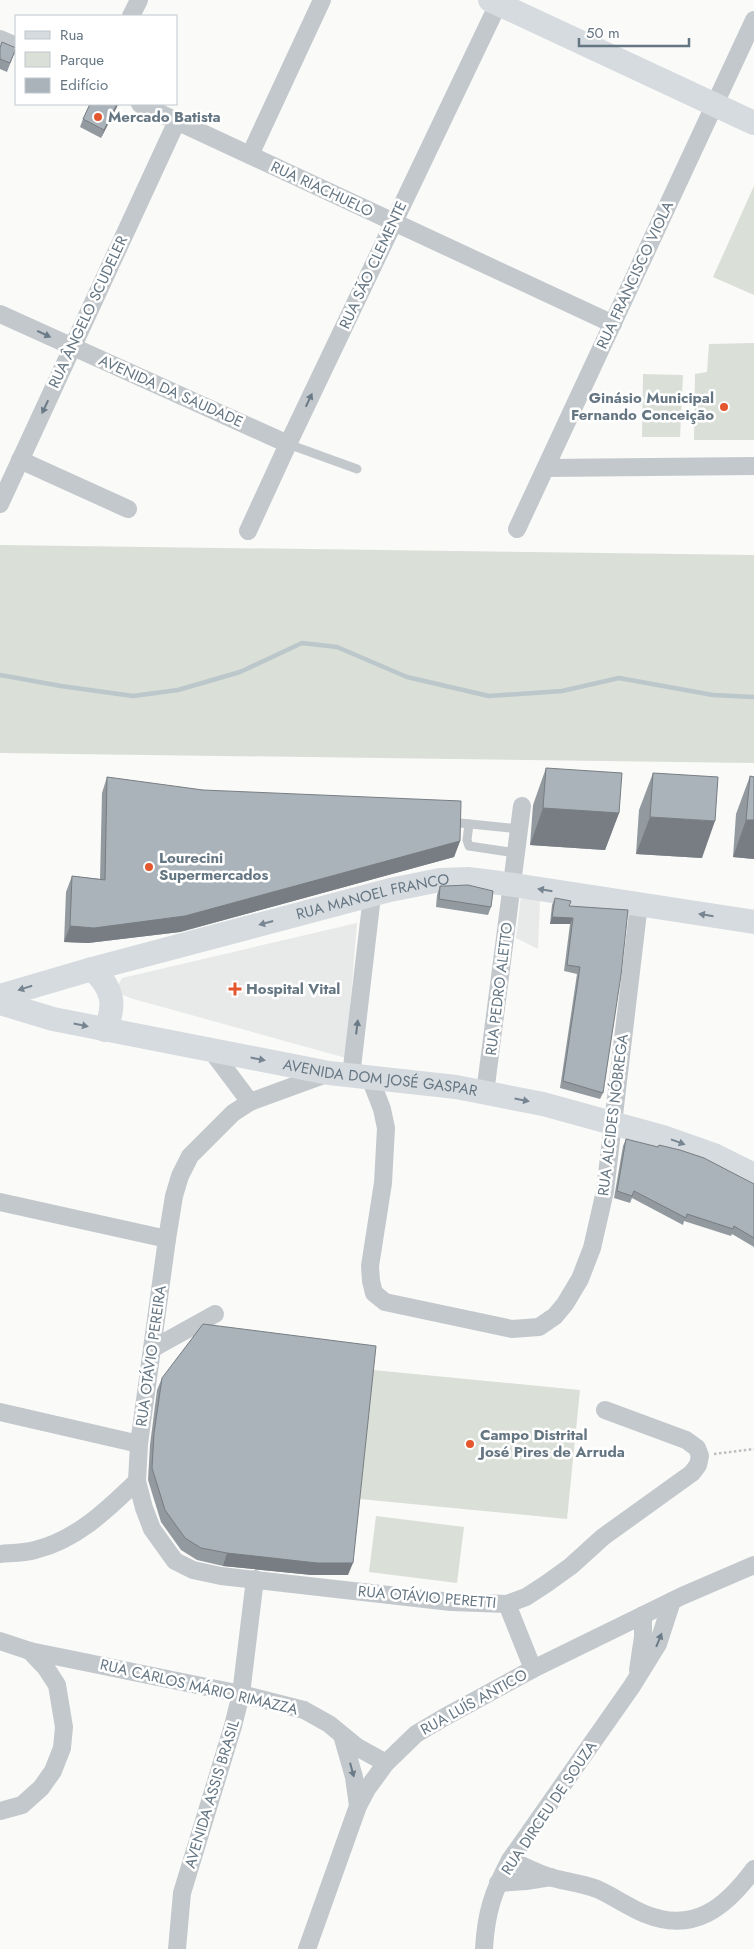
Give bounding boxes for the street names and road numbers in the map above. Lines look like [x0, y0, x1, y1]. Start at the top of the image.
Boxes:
street label: RUA RIACHUELO [267, 156, 377, 222]
street label: RUA SÃO CLEMENTE [334, 197, 412, 333]
street label: RUA FRANCISCO VIOLA [591, 197, 679, 353]
street label: RUA ÂNGELO SCUDELER [43, 232, 133, 392]
street label: AVENIDA DA SAUDADE [95, 349, 247, 433]
street label: RUA MANOEL FRANCO [294, 869, 450, 925]
street label: RUA PEDRO ALETTO [480, 921, 518, 1057]
street label: RUA ALCIDES NÓBREGA [592, 1033, 634, 1197]
street label: AVENIDA DOM JOSÉ GASPAR [281, 1053, 480, 1102]
street label: RUA OTÁVIO PEREIRA [130, 1284, 172, 1428]
street label: RUA OTÁVIO PERETTI [357, 1580, 497, 1614]
street label: RUA CARLOS MÁRIO RIMAZZA [98, 1654, 300, 1720]
street label: RUA LUÍS ANTICO [417, 1663, 532, 1740]
street label: AVENIDA ASSIS BRASIL [179, 1717, 245, 1871]
street label: RUA DIRCEU DE SOUZA [496, 1737, 602, 1879]

